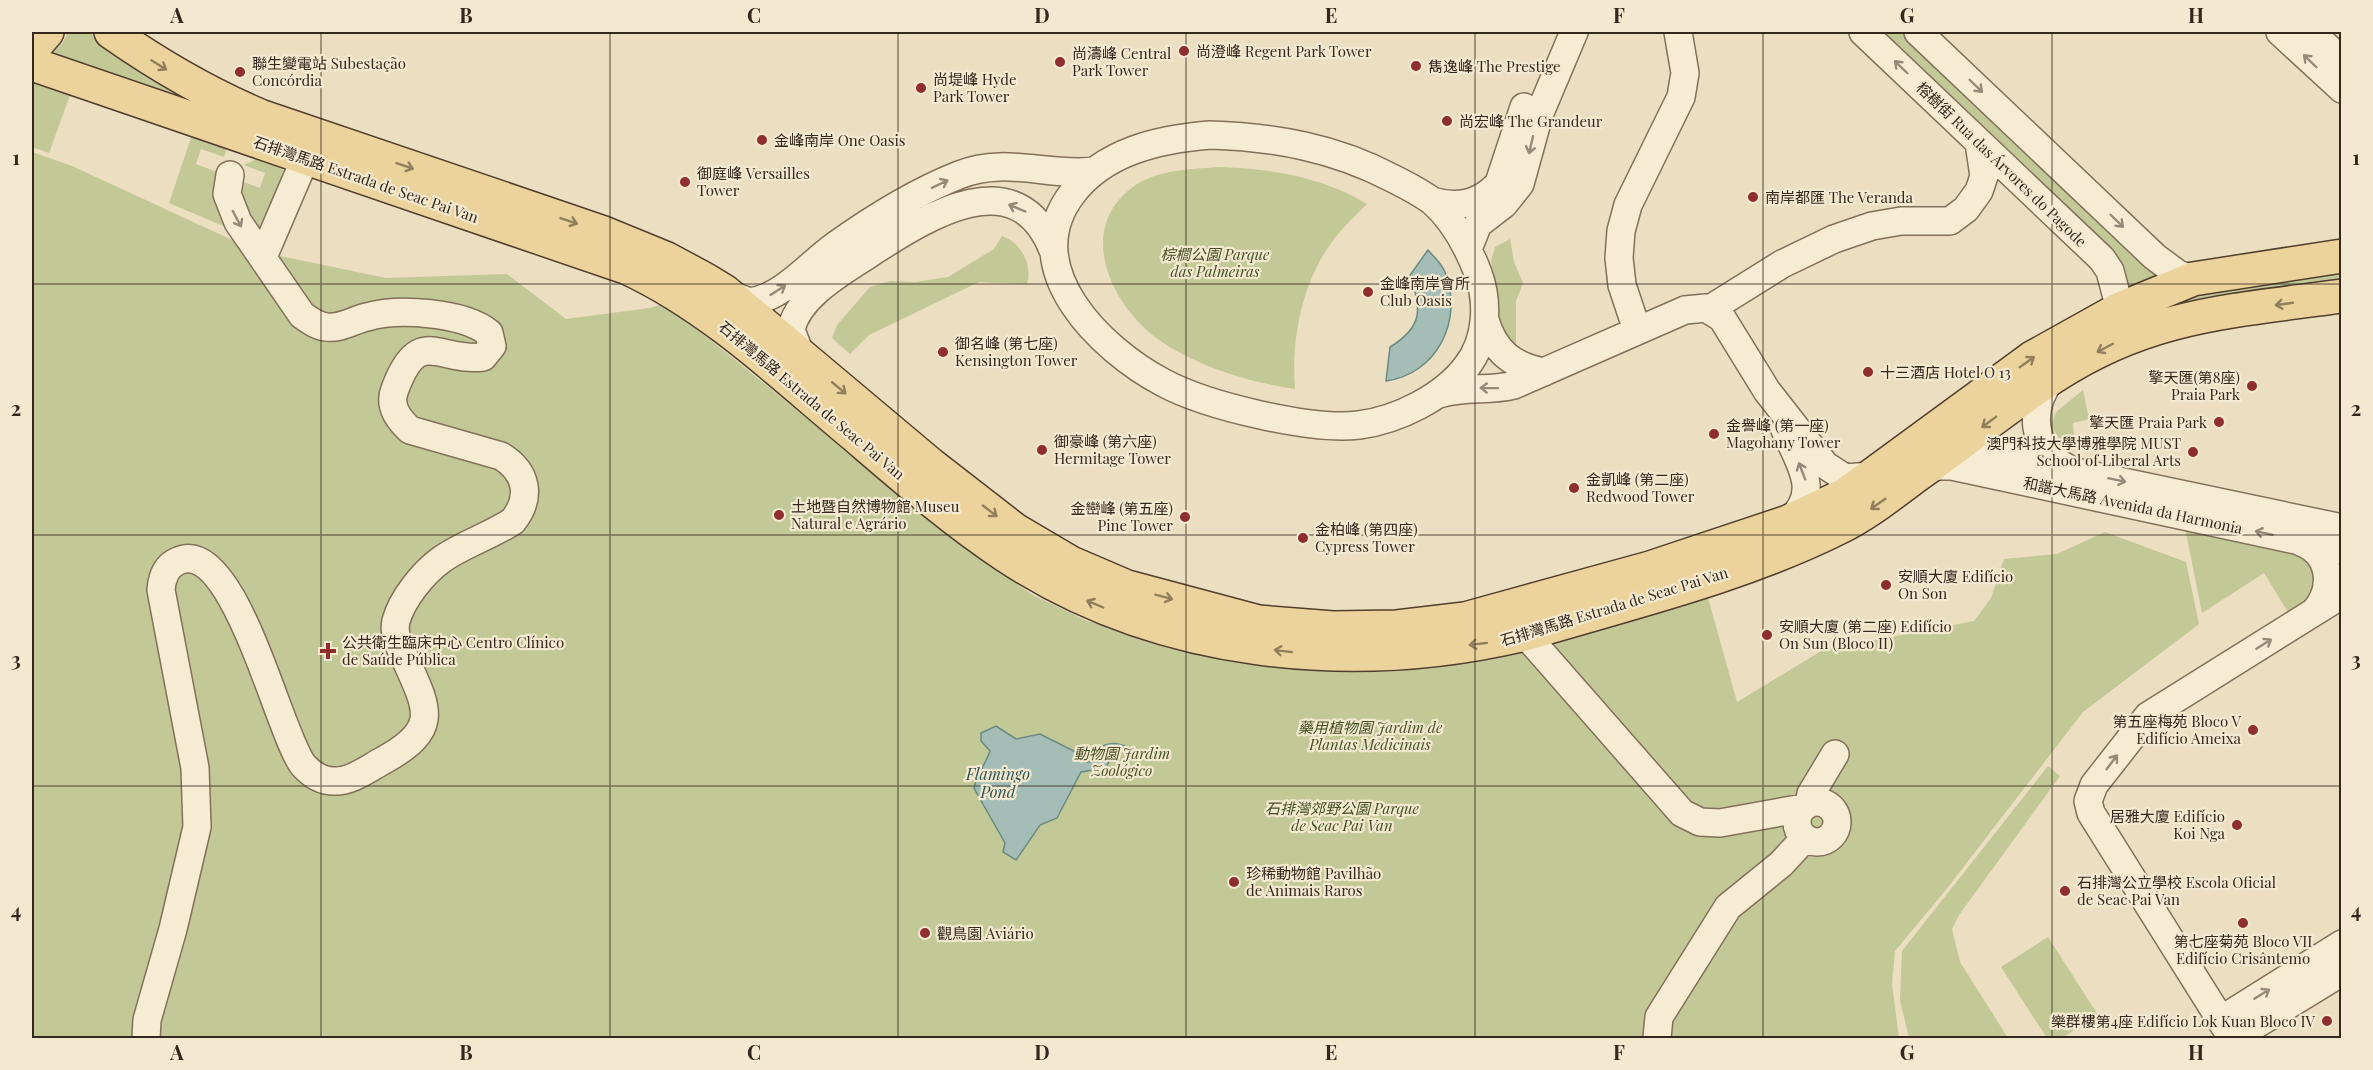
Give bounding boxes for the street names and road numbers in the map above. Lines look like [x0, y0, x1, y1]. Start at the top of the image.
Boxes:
street label: 榕樹街 Rua das Árvores do Pagode [1913, 77, 2091, 251]
street label: 石排灣馬路 Estrada de Seac Pai Van [251, 131, 481, 227]
street label: 石排灣馬路 Estrada de Seac Pai Van [715, 316, 909, 484]
street label: 和諧大馬路 Avenida da Harmonia [2022, 472, 2245, 538]
street label: 石排灣馬路 Estrada de Seac Pai Van [1498, 562, 1730, 650]

